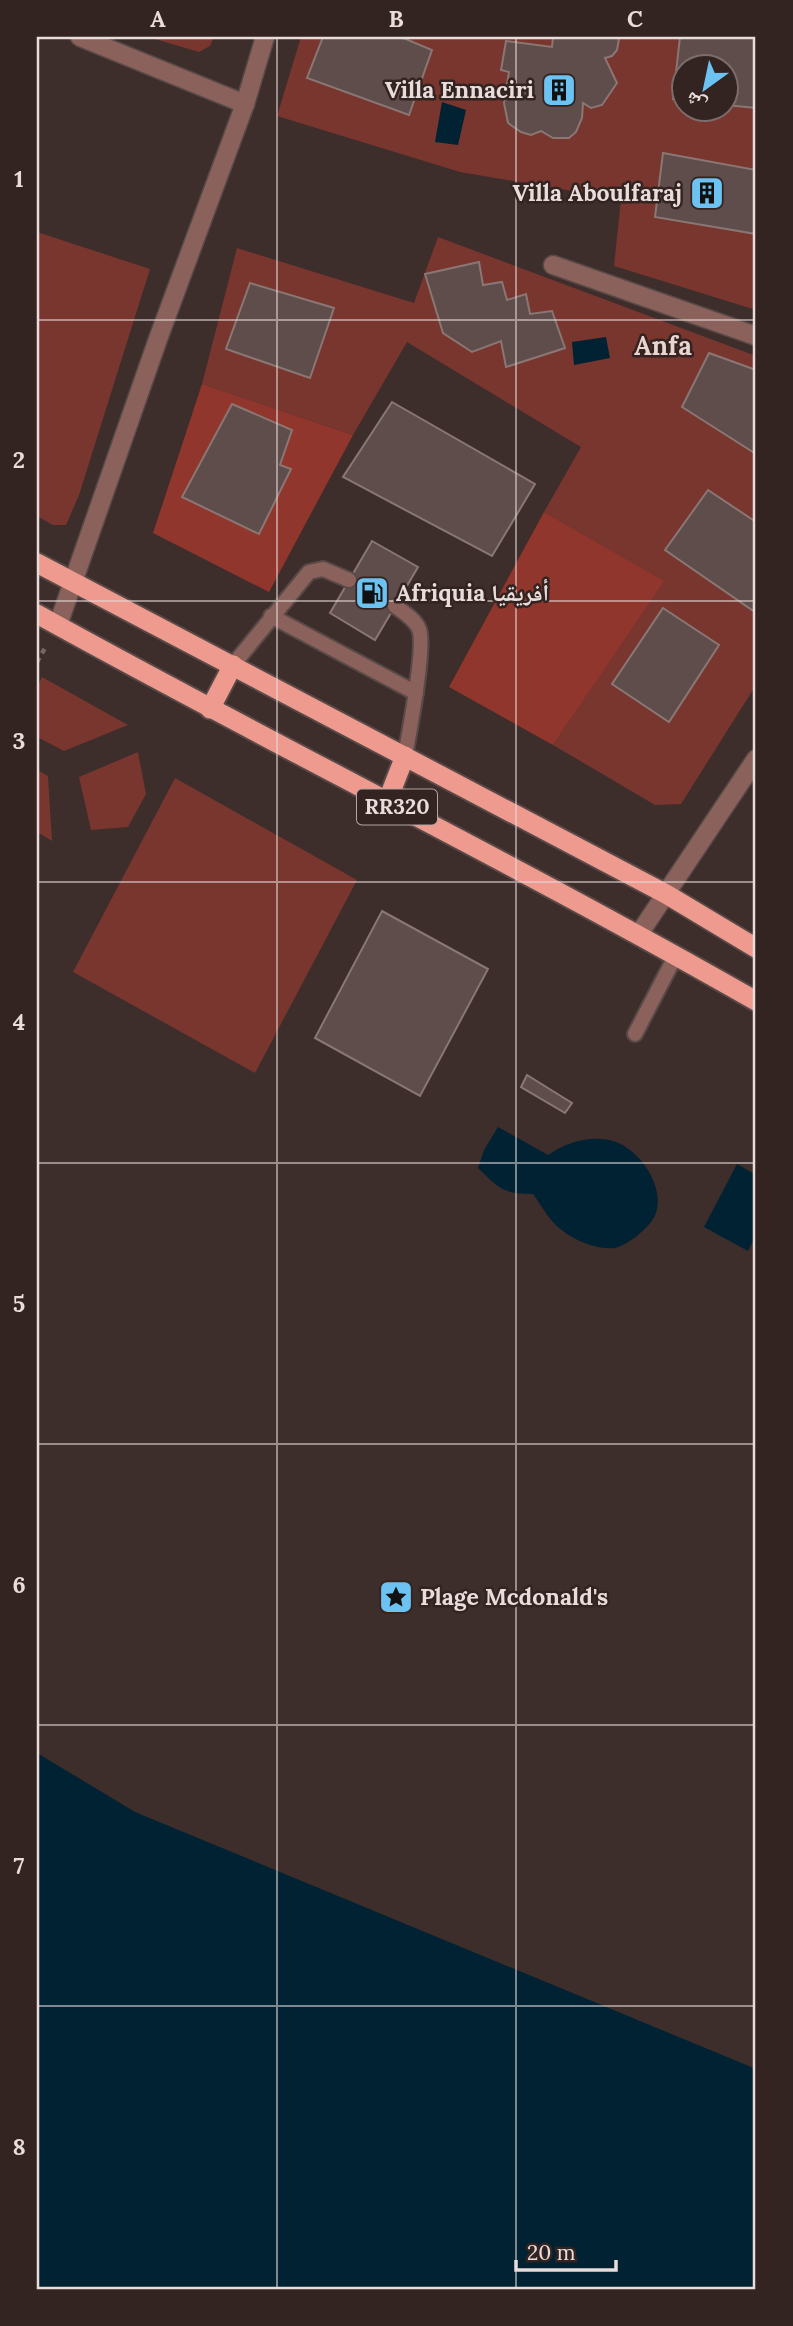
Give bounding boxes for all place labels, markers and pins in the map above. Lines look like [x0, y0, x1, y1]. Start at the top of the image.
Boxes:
building icon: Villa Ennaciri [540, 71, 578, 109]
place label: Villa Ennaciri [385, 75, 534, 104]
building icon: Villa Aboulfaraj [688, 174, 726, 212]
place label: Villa Aboulfaraj [512, 178, 682, 207]
fuel station icon: Afriquia أفريقيا [353, 574, 391, 612]
place label: Afriquia أفريقيا [396, 578, 549, 607]
place icon: Plage Mcdonald's [377, 1578, 415, 1616]
place label: Plage Mcdonald's [420, 1582, 608, 1611]

